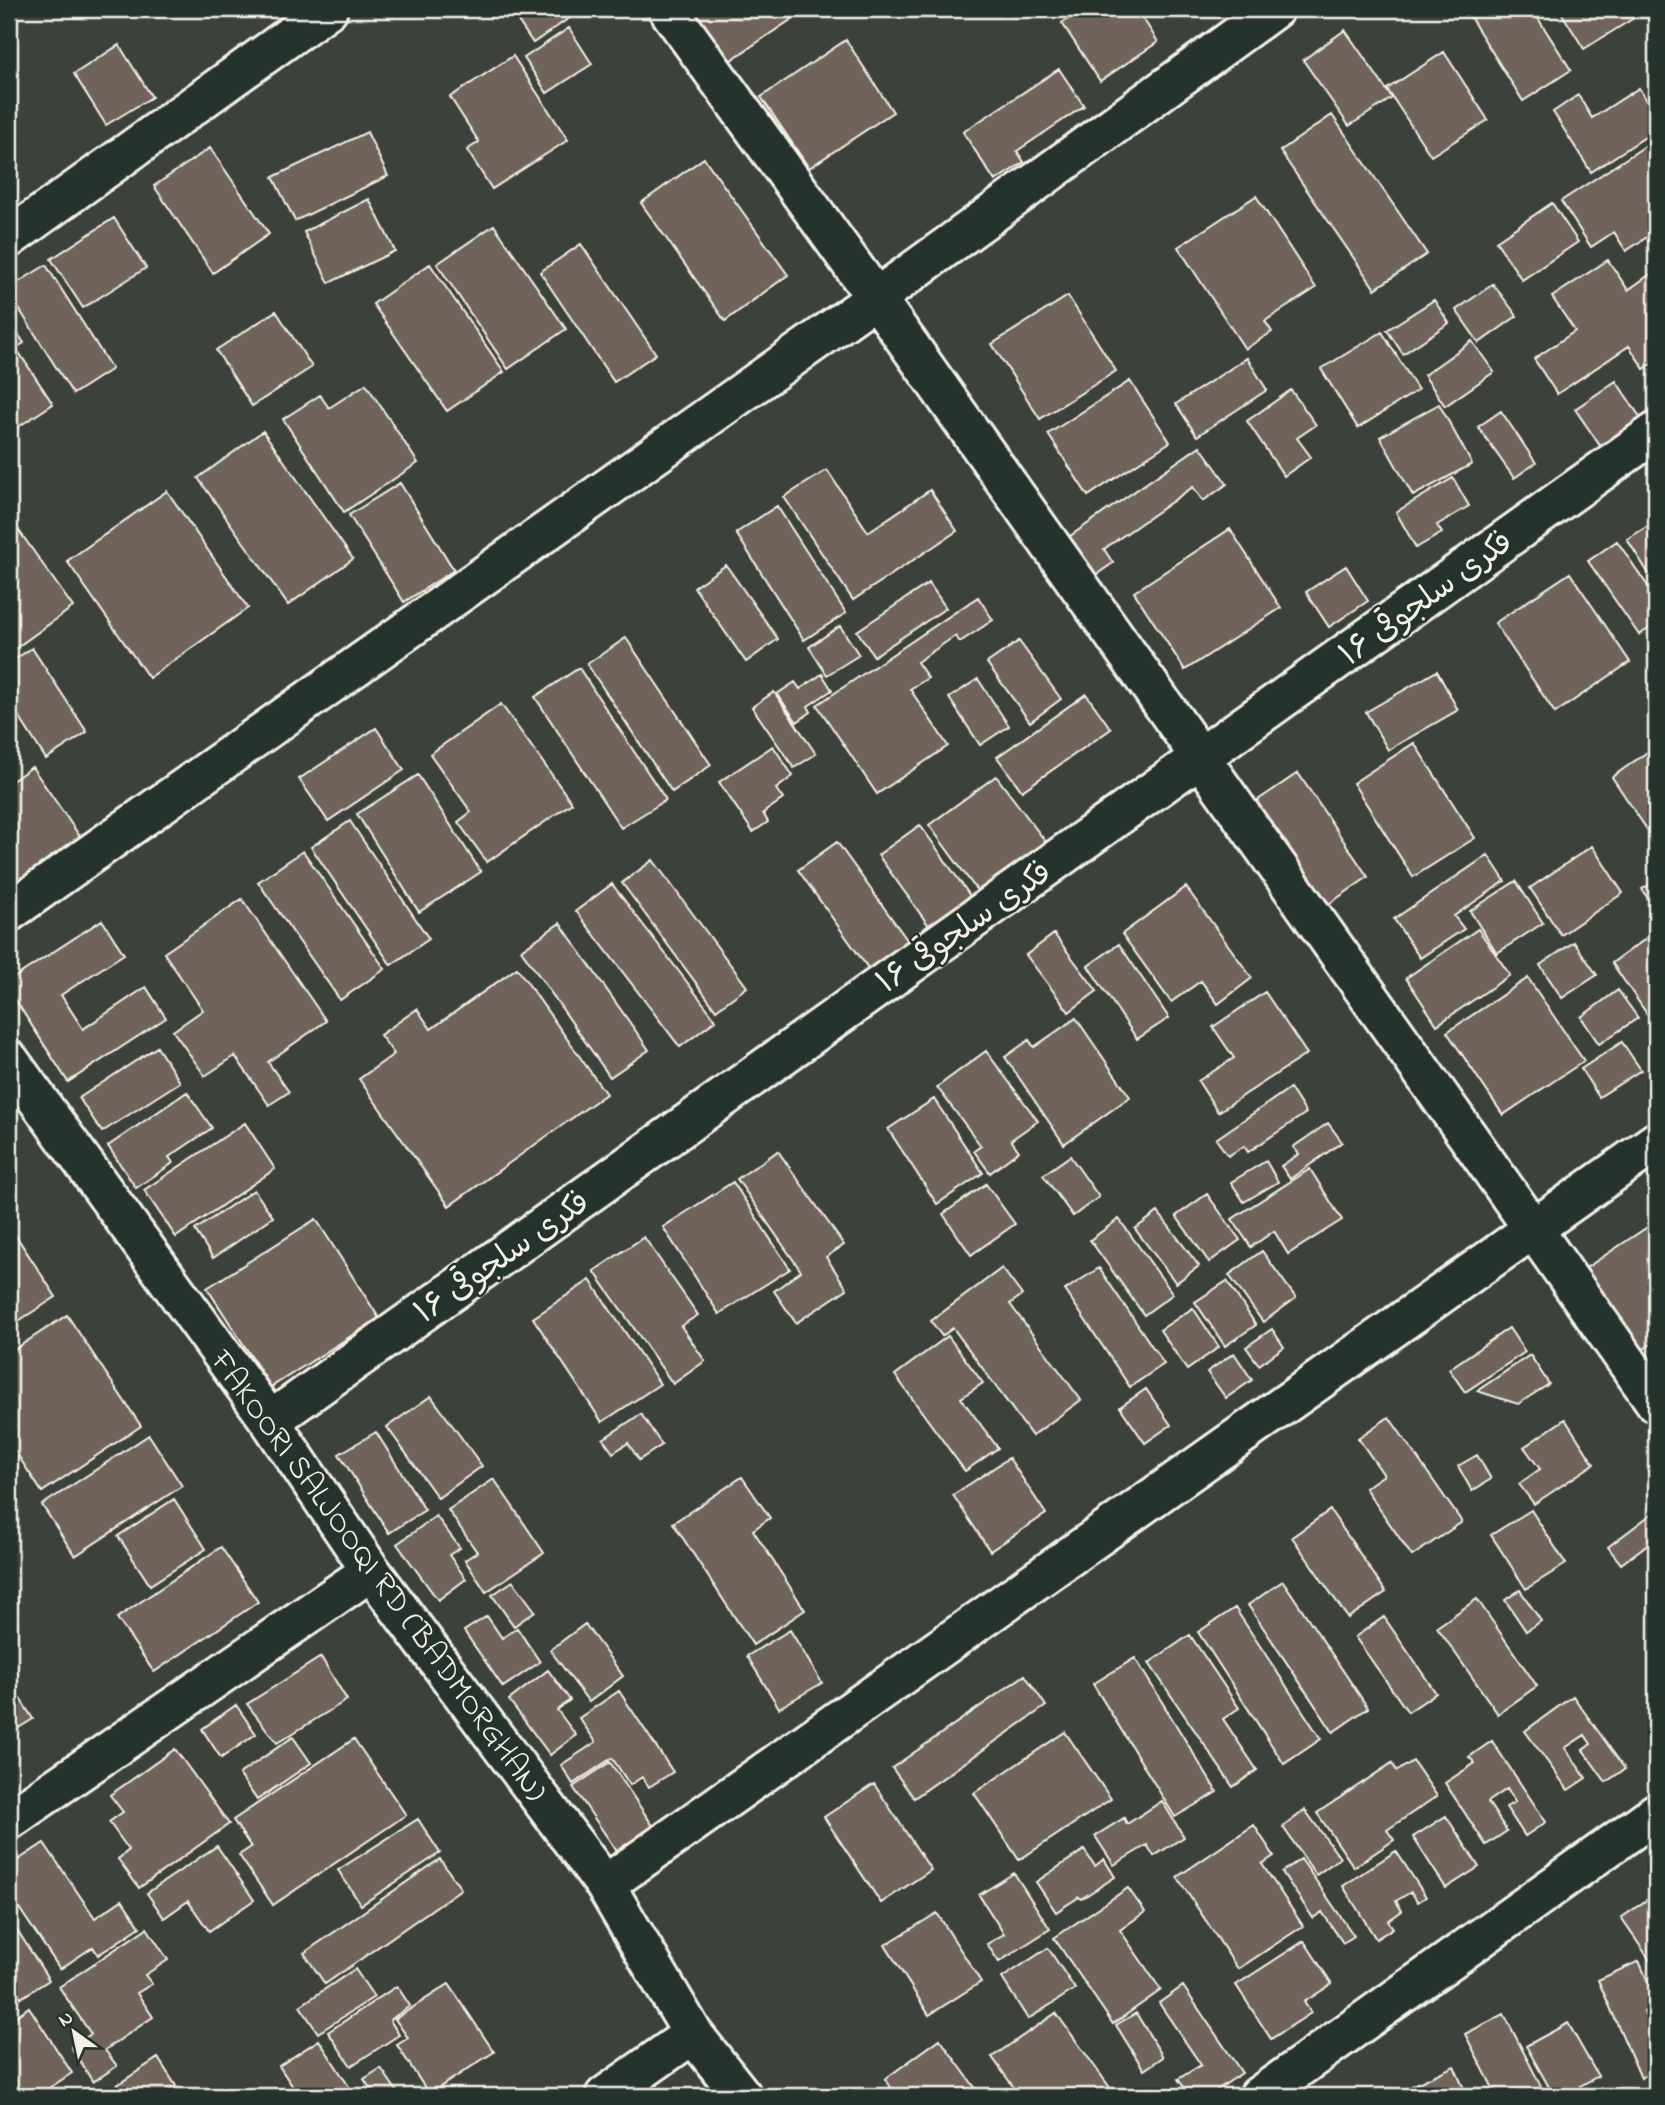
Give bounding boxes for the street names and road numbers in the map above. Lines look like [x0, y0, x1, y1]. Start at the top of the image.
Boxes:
street label: فکری سلجوقی ۱۶ [1330, 521, 1524, 679]
street label: فکری سلجوقی ۱۶ [867, 851, 1063, 1007]
street label: فکری سلجوقی ۱۶ [405, 1181, 601, 1337]
street label: FAKOORI SALJOOQI RD (BADMORGHAN) [196, 1341, 557, 1813]

